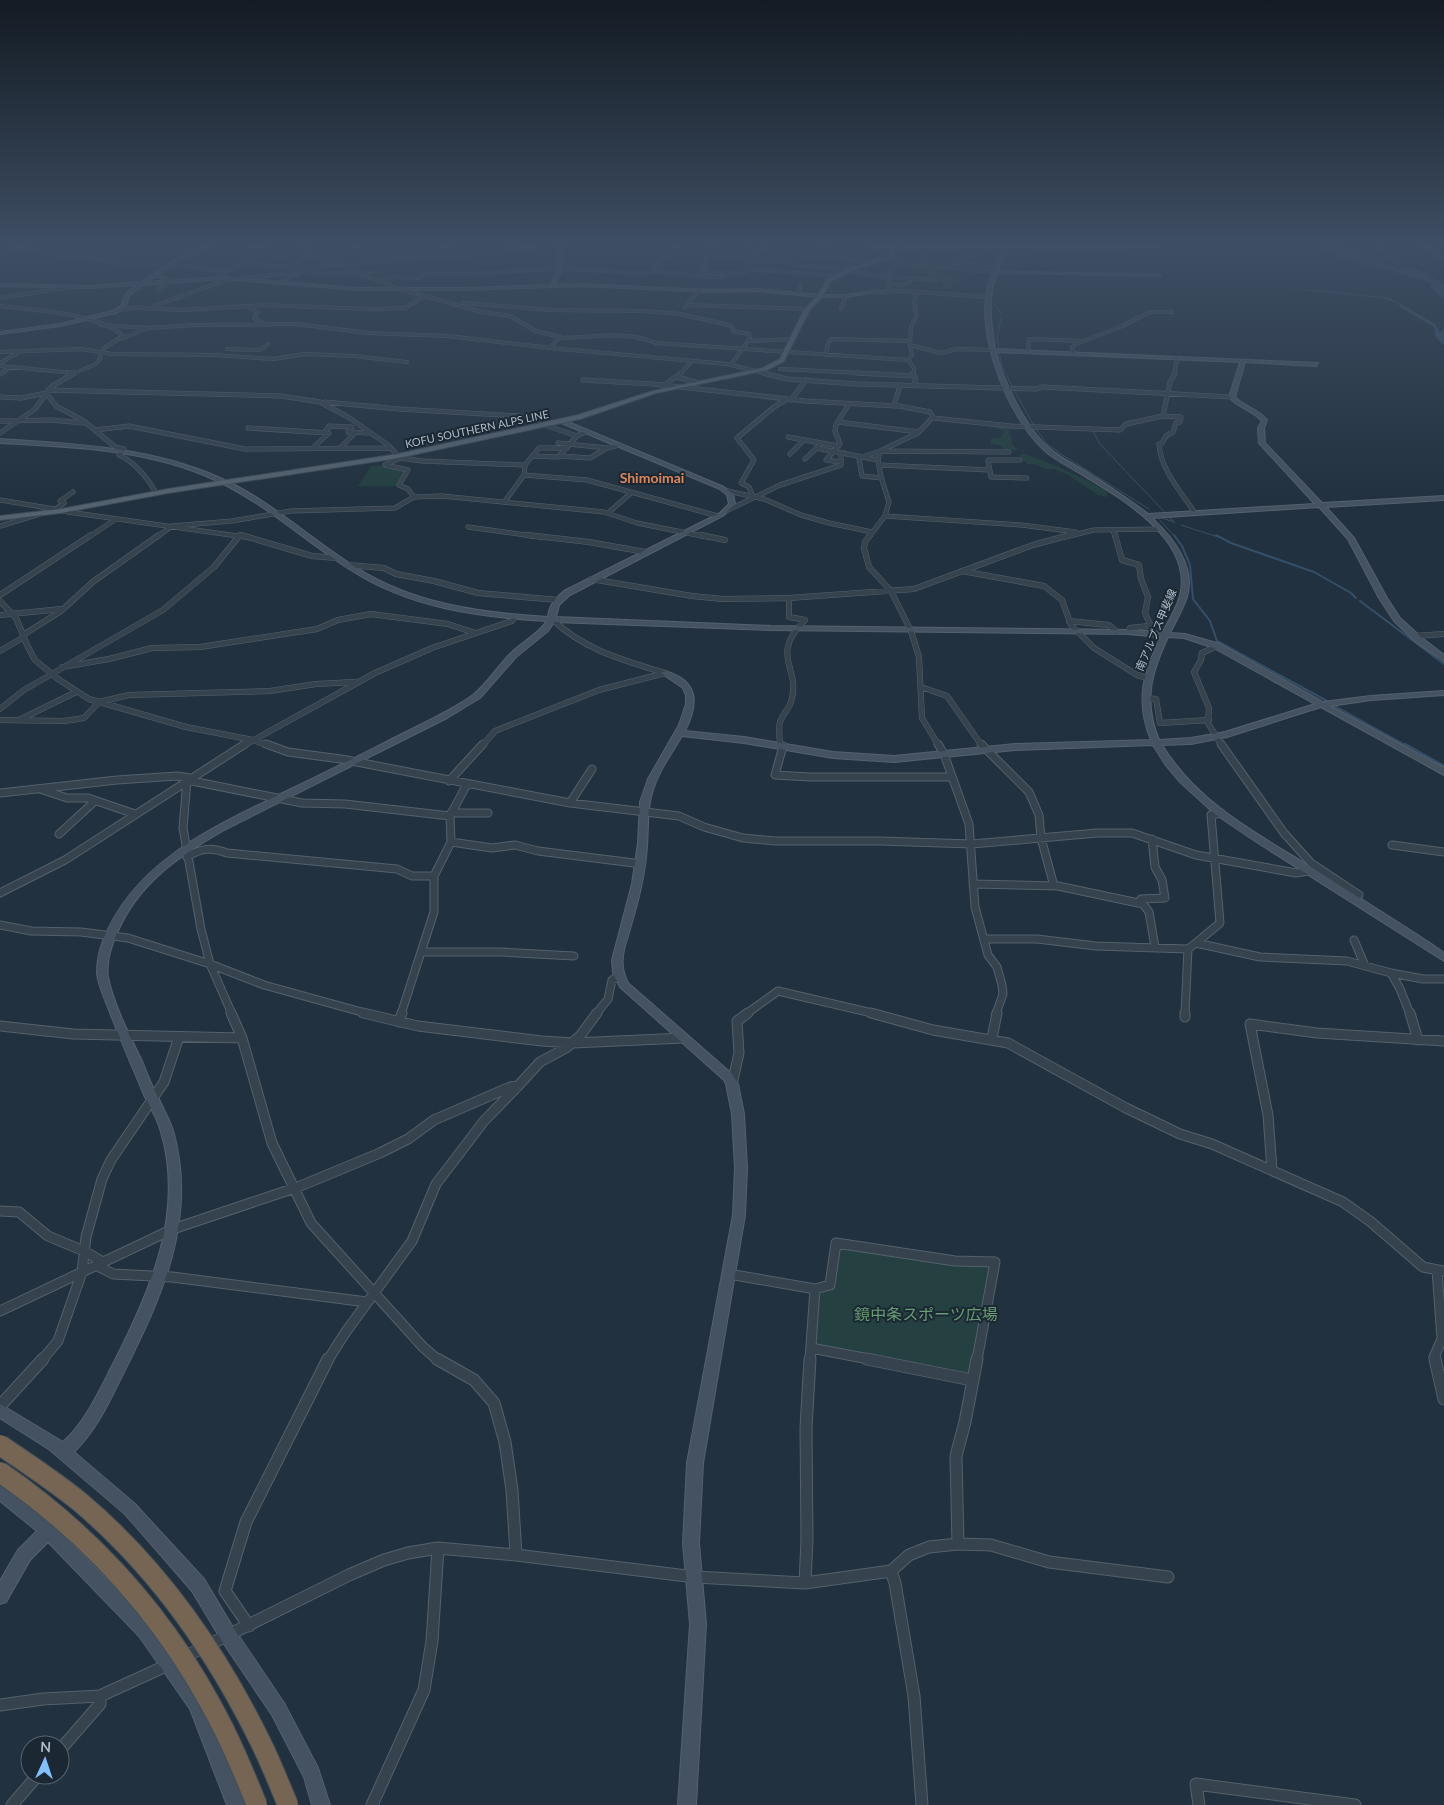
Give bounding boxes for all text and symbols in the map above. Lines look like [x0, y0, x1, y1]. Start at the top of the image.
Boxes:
street label: KOFU SOUTHERN ALPS LINE [404, 407, 550, 450]
district label: Shimoimai [620, 469, 684, 486]
street label: 南アルプス甲斐線 [1132, 587, 1179, 673]
park label: 鏡中条スポーツ広場 [854, 1304, 998, 1323]
north arrow [20, 1735, 70, 1785]
text: N [40, 1738, 52, 1755]

